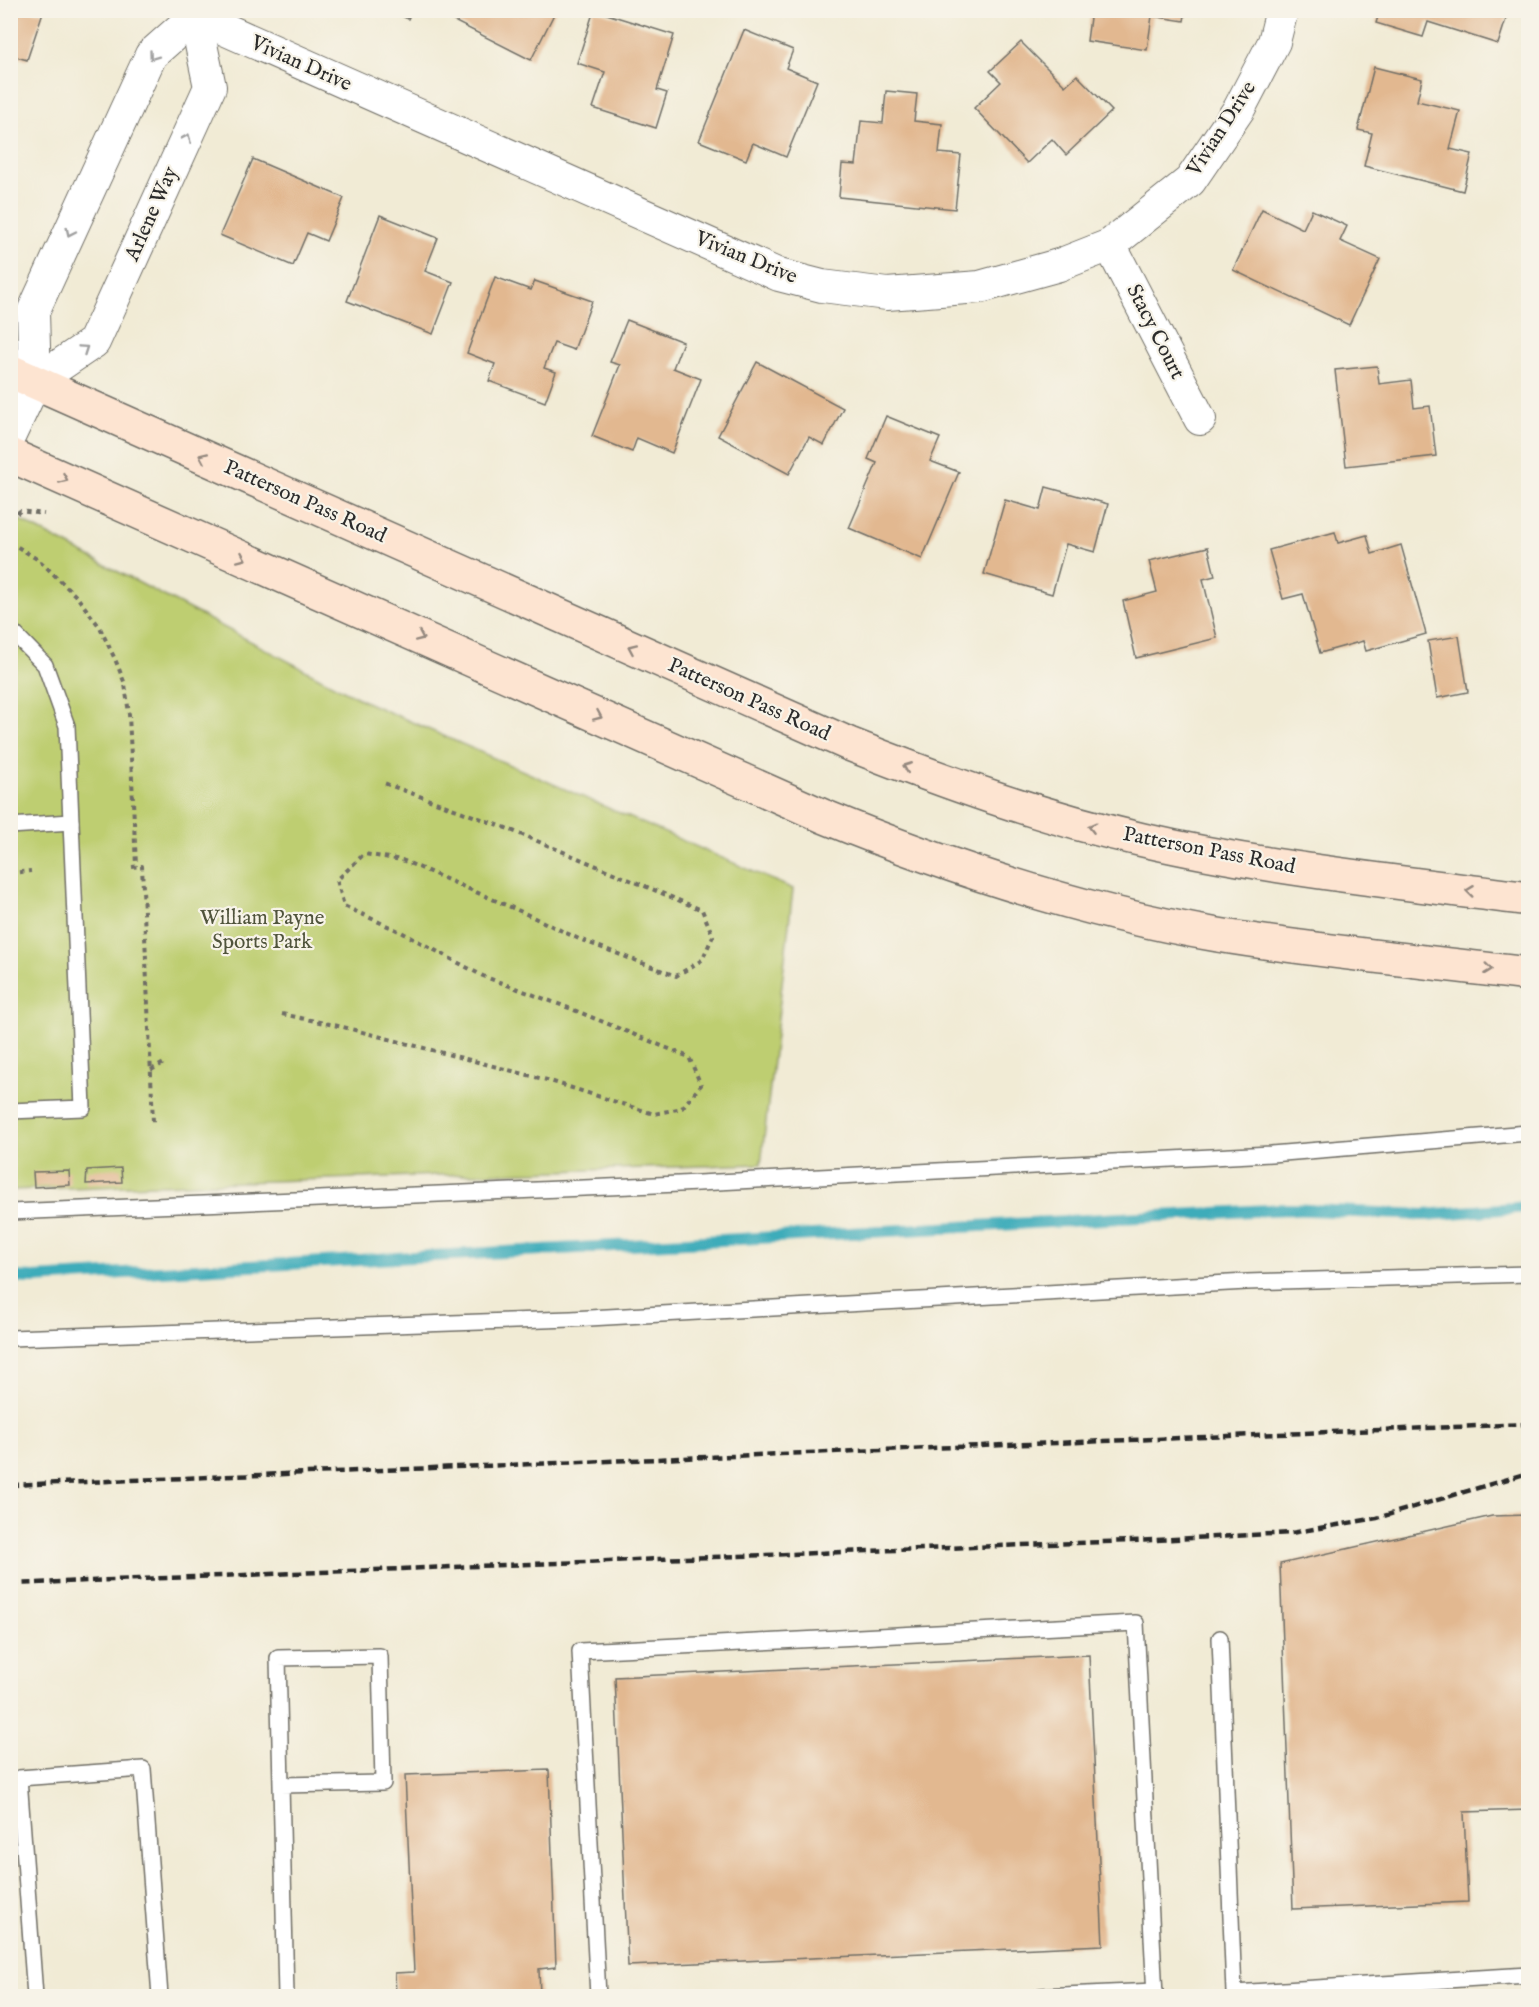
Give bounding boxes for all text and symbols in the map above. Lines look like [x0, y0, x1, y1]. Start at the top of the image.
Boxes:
street label: Vivian Drive [245, 29, 356, 98]
one-way arrow [149, 50, 160, 61]
street label: Vivian Drive [1181, 76, 1263, 182]
one-way arrow [180, 133, 192, 144]
street label: Arlene Way [119, 162, 185, 266]
street label: Vivian Drive [690, 225, 801, 291]
one-way arrow [65, 226, 77, 237]
street label: Stacy Court [1120, 280, 1190, 384]
one-way arrow [77, 345, 88, 356]
one-way arrow [199, 452, 210, 464]
street label: Patterson Pass Road [220, 454, 391, 550]
one-way arrow [58, 471, 69, 483]
one-way arrow [236, 551, 247, 563]
one-way arrow [414, 630, 425, 642]
one-way arrow [627, 643, 638, 655]
street label: Patterson Pass Road [664, 652, 835, 748]
one-way arrow [592, 709, 603, 721]
one-way arrow [902, 762, 913, 774]
street label: Patterson Pass Road [1120, 821, 1298, 881]
one-way arrow [1087, 822, 1097, 835]
one-way arrow [1466, 886, 1475, 898]
park label: William Payne Sports Park [200, 905, 325, 956]
one-way arrow [1484, 963, 1493, 975]

